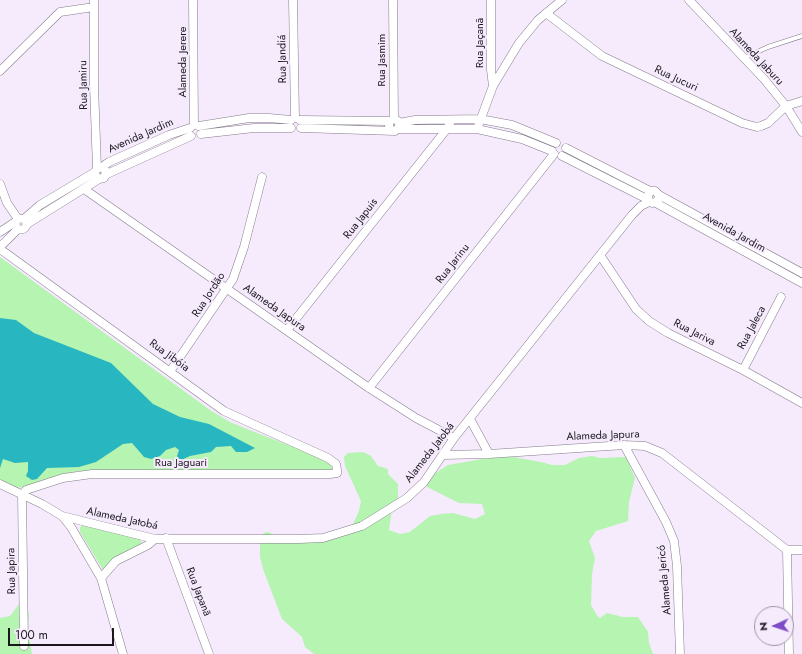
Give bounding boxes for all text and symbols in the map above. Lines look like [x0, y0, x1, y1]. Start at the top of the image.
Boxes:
street label: Rua Jaçanã [473, 18, 487, 68]
street label: Alameda Jerere [176, 26, 190, 98]
street label: Alameda Jaburu [726, 26, 786, 88]
street label: Rua Jasmim [375, 34, 389, 86]
street label: Rua Jandiá [276, 35, 290, 83]
street label: Rua Jamiru [77, 60, 91, 110]
street label: Rua Jucuri [652, 63, 700, 95]
street label: Avenida Jardim [106, 116, 176, 156]
street label: Rua Japuis [341, 196, 381, 242]
street label: Avenida Jardim [700, 210, 768, 256]
street label: Rua Jarinu [433, 242, 473, 286]
street label: Rua Jordão [190, 270, 228, 320]
street label: Alameda Japura [240, 282, 308, 334]
street label: Rua Jaleca [735, 304, 769, 352]
street label: Rua Jariva [671, 317, 717, 349]
street label: Rua Jibóia [146, 337, 192, 375]
street label: Alameda Jatobá [403, 420, 457, 486]
street label: Alameda Japura [566, 428, 640, 444]
street label: Rua Jaguari [155, 456, 207, 470]
street label: Alameda Jatobá [85, 505, 159, 533]
street label: Alameda Jericó [655, 544, 675, 616]
street label: Rua Japira [5, 548, 19, 594]
street label: Rua Japanã [183, 566, 213, 618]
north arrow [754, 606, 794, 646]
scale bar [10, 620, 116, 646]
text: N [755, 622, 771, 631]
text: 100 m [15, 626, 48, 644]

